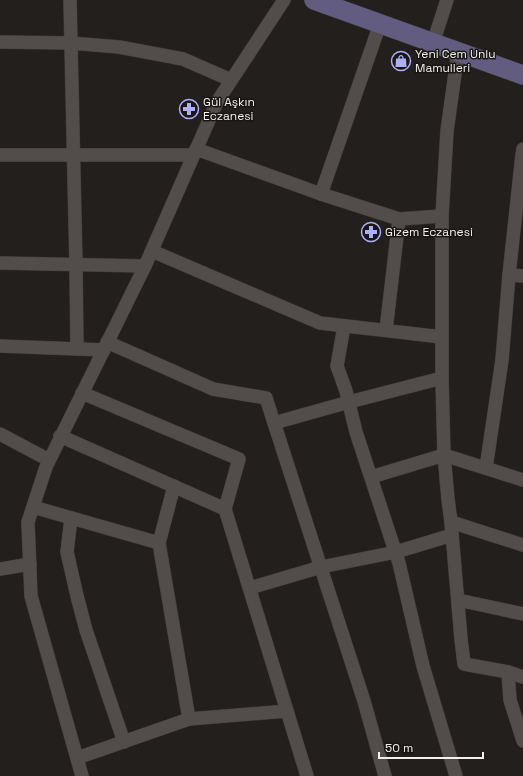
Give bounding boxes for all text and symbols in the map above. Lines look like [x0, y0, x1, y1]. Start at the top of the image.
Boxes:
place label: Yeni Cem Unlu Mamulleri [415, 46, 496, 76]
shop icon: Yeni Cem Unlu Mamulleri [390, 50, 412, 72]
place label: Gül Aşkın Eczanesi [203, 94, 255, 124]
pharmacy icon: Gül Aşkın Eczanesi [178, 98, 200, 120]
pharmacy icon: Gizem Eczanesi [360, 221, 382, 243]
place label: Gizem Eczanesi [385, 224, 473, 240]
scale bar [379, 734, 483, 760]
text: 50 m [385, 740, 413, 756]

